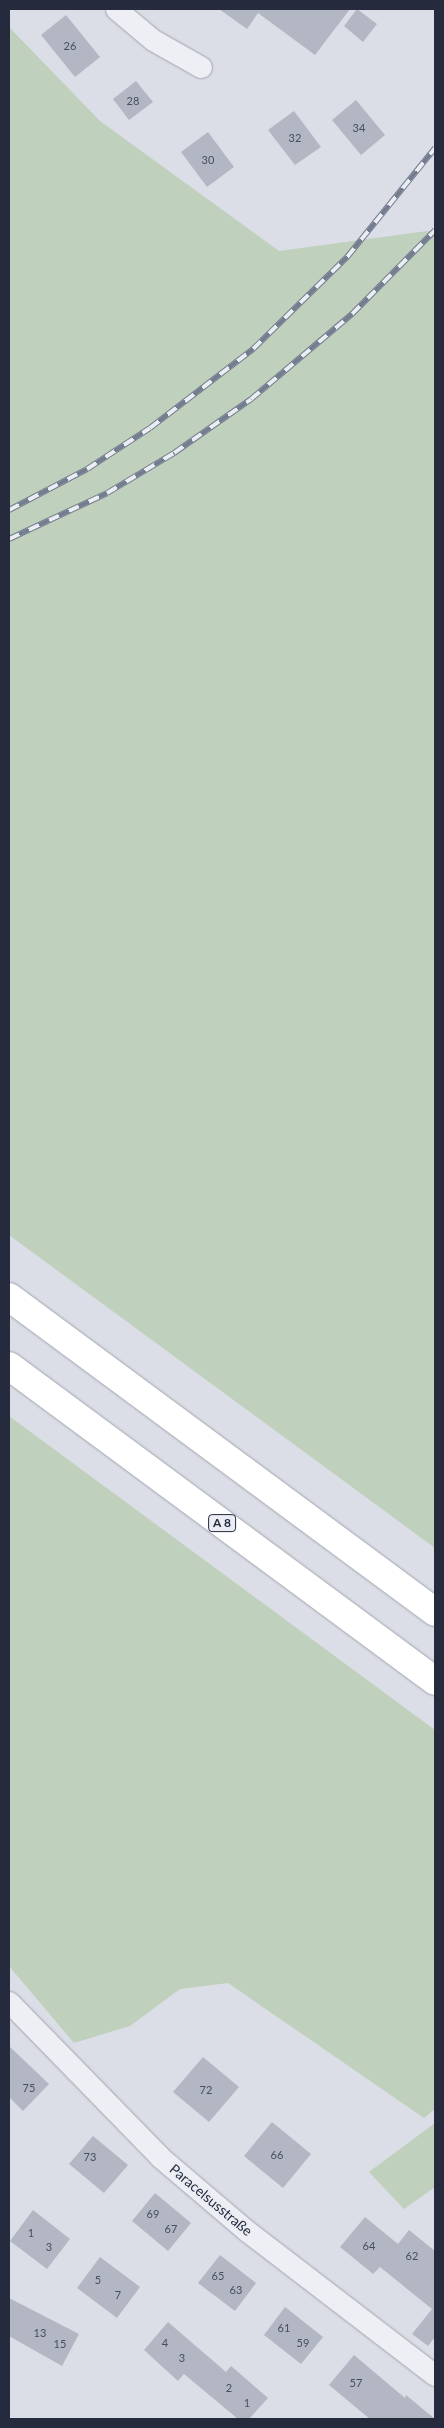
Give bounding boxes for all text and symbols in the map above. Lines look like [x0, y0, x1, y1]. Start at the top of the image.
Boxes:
house number: 26 [64, 39, 76, 53]
house number: 28 [127, 94, 139, 108]
house number: 34 [353, 121, 365, 135]
house number: 32 [289, 131, 301, 145]
house number: 30 [202, 153, 214, 167]
road number: A 8 [207, 1514, 237, 1532]
house number: 75 [23, 2081, 35, 2095]
house number: 72 [200, 2083, 212, 2097]
house number: 66 [271, 2148, 283, 2162]
house number: 73 [84, 2150, 96, 2164]
street label: Paracelsusstraße [166, 2161, 256, 2239]
house number: 69 [147, 2207, 159, 2221]
house number: 67 [165, 2222, 177, 2236]
house number: 1 [28, 2226, 34, 2240]
house number: 64 [363, 2239, 375, 2253]
house number: 3 [46, 2240, 52, 2254]
house number: 62 [406, 2249, 418, 2263]
house number: 65 [212, 2269, 224, 2283]
house number: 5 [95, 2273, 101, 2287]
house number: 63 [230, 2283, 242, 2297]
house number: 7 [115, 2288, 121, 2302]
house number: 61 [278, 2321, 290, 2335]
house number: 13 [34, 2326, 46, 2340]
house number: 4 [162, 2336, 168, 2350]
house number: 59 [297, 2336, 309, 2350]
house number: 15 [54, 2337, 66, 2351]
house number: 3 [179, 2351, 185, 2365]
house number: 57 [350, 2376, 362, 2390]
house number: 2 [226, 2381, 232, 2395]
house number: 1 [244, 2396, 250, 2410]

